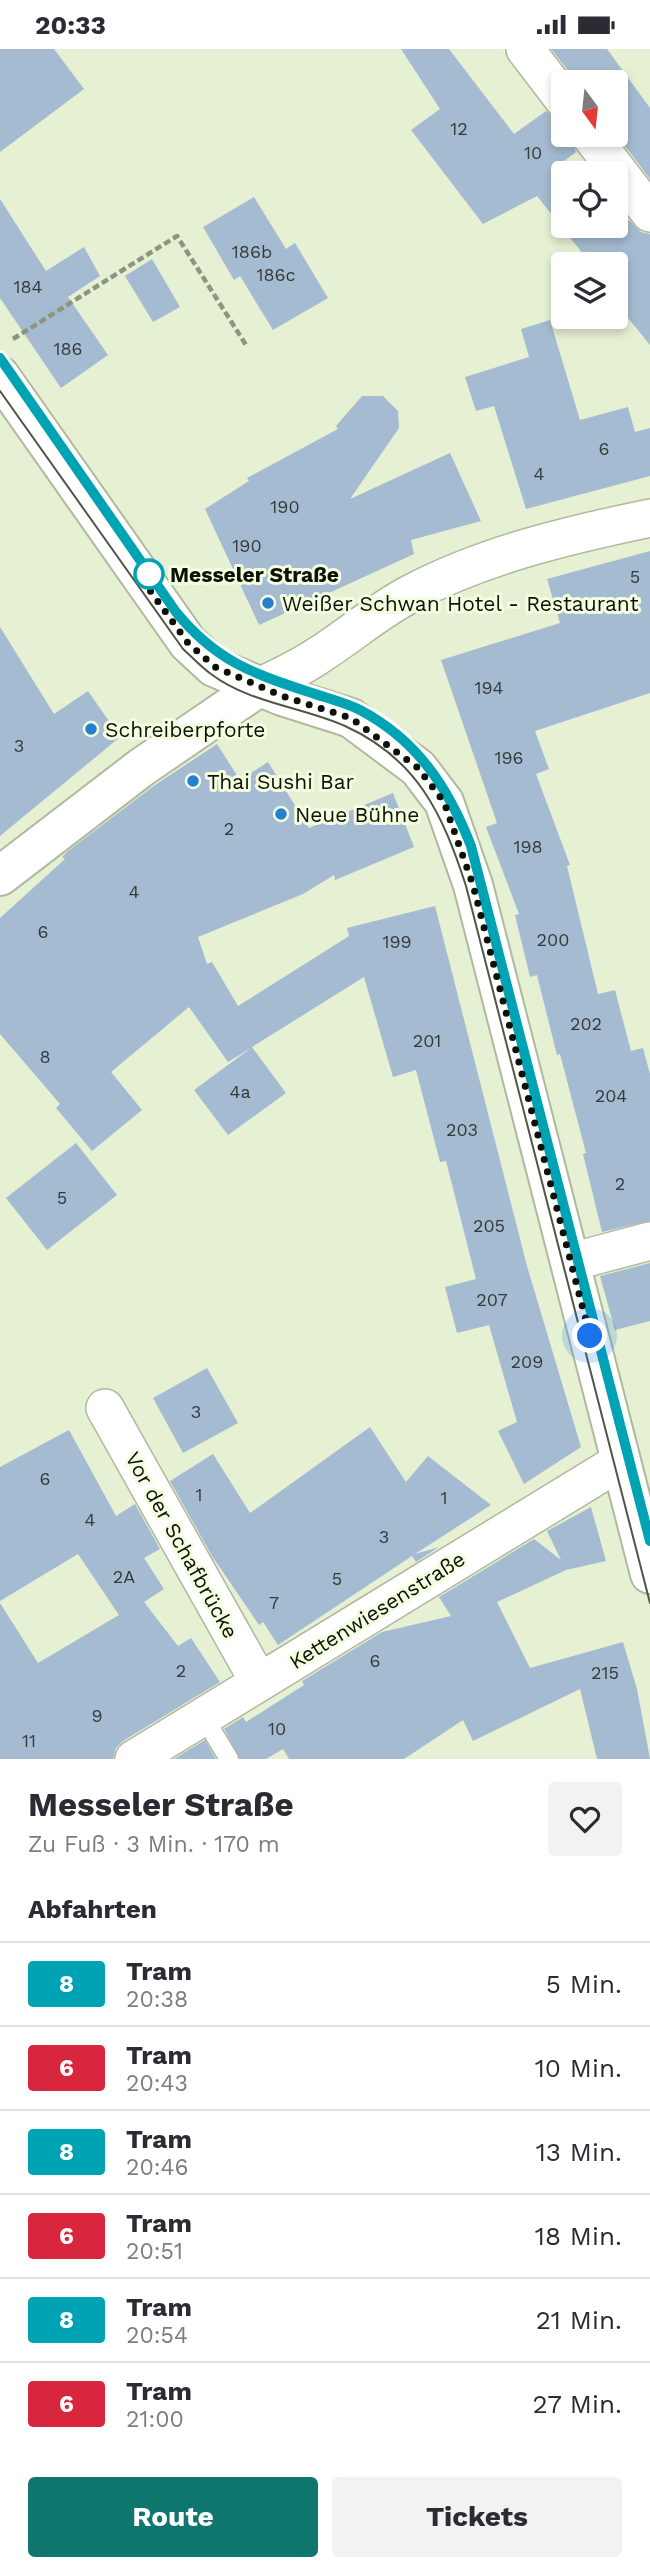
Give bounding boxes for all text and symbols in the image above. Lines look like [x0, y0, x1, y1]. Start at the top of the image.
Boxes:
text: 20:33 [35, 10, 106, 40]
north arrow [551, 70, 628, 147]
map controls [551, 70, 628, 329]
house number: 12 [450, 118, 468, 139]
house number: 10 [524, 142, 542, 163]
button: locate [551, 161, 628, 238]
house number: 186b [232, 241, 272, 262]
button: layers [551, 252, 628, 329]
house number: 186c [256, 264, 296, 285]
house number: 184 [13, 276, 43, 297]
house number: 186 [53, 338, 83, 359]
house number: 6 [599, 438, 609, 459]
house number: 4 [534, 463, 545, 484]
house number: 190 [270, 496, 300, 517]
house number: 190 [232, 535, 262, 556]
marker: Messeler Straße [134, 559, 164, 589]
place label: Messeler Straße [170, 562, 339, 587]
house number: 5 [630, 566, 640, 587]
place label: Weißer Schwan Hotel - Restaurant [282, 591, 639, 616]
marker: Weißer Schwan Hotel - Restaurant [260, 595, 276, 611]
house number: 194 [474, 677, 504, 698]
place label: Schreiberpforte [105, 717, 265, 742]
marker: Schreiberpforte [83, 721, 99, 737]
house number: 3 [14, 735, 24, 756]
house number: 196 [494, 747, 524, 768]
place label: Thai Sushi Bar [207, 769, 355, 794]
marker: Thai Sushi Bar [185, 773, 201, 789]
place label: Neue Bühne [295, 802, 419, 827]
marker: Neue Bühne [273, 806, 289, 822]
house number: 2 [224, 818, 234, 839]
house number: 198 [513, 836, 543, 857]
house number: 4 [129, 881, 140, 902]
house number: 6 [38, 921, 48, 942]
house number: 200 [537, 929, 569, 950]
house number: 199 [382, 931, 412, 952]
house number: 202 [570, 1013, 602, 1034]
house number: 201 [413, 1030, 441, 1051]
house number: 8 [39, 1046, 51, 1067]
house number: 4a [229, 1081, 251, 1102]
house number: 204 [595, 1085, 627, 1106]
house number: 203 [446, 1119, 478, 1140]
house number: 2 [615, 1173, 625, 1194]
house number: 5 [57, 1187, 67, 1208]
house number: 205 [473, 1215, 505, 1236]
house number: 207 [476, 1289, 508, 1310]
your location [572, 1318, 607, 1353]
house number: 209 [511, 1351, 543, 1372]
house number: 3 [191, 1401, 201, 1422]
street label: Vor der Schafbrücke [120, 1447, 244, 1643]
house number: 6 [40, 1468, 50, 1489]
house number: 1 [195, 1484, 203, 1505]
house number: 1 [440, 1487, 448, 1508]
house number: 4 [85, 1509, 96, 1530]
house number: 3 [379, 1526, 389, 1547]
street label: Kettenwiesenstraße [285, 1546, 469, 1674]
house number: 2A [113, 1566, 135, 1587]
house number: 5 [332, 1568, 342, 1589]
house number: 7 [269, 1592, 279, 1613]
house number: 6 [370, 1650, 380, 1671]
house number: 2 [176, 1660, 186, 1681]
house number: 215 [591, 1662, 619, 1683]
house number: 9 [91, 1705, 103, 1726]
house number: 10 [268, 1718, 286, 1739]
house number: 11 [22, 1730, 36, 1751]
button: heart [548, 1782, 622, 1856]
text: Messeler Straße [28, 1785, 294, 1824]
text: Zu Fuß · 3 Min. · 170 m [28, 1831, 280, 1858]
text: Abfahrten [28, 1894, 157, 1924]
text: Tram [126, 1956, 192, 1986]
text: 5 Min. [546, 1969, 622, 1999]
text: 8 [59, 1970, 74, 1998]
text: 20:38 [126, 1986, 188, 2013]
text: Tram [126, 2040, 192, 2070]
text: 10 Min. [535, 2053, 622, 2083]
text: 6 [59, 2054, 74, 2082]
text: 20:43 [126, 2070, 188, 2097]
text: Tram [126, 2124, 192, 2154]
text: 13 Min. [536, 2137, 622, 2167]
text: 8 [59, 2138, 74, 2166]
text: 20:46 [126, 2154, 189, 2181]
text: Tram [126, 2208, 192, 2238]
text: 18 Min. [535, 2221, 622, 2251]
text: 6 [59, 2222, 74, 2250]
text: 20:51 [126, 2238, 183, 2265]
text: Tram [126, 2292, 192, 2322]
text: 21 Min. [536, 2305, 622, 2335]
text: 8 [59, 2306, 74, 2334]
text: 20:54 [126, 2322, 188, 2349]
text: Tram [126, 2376, 192, 2406]
text: 27 Min. [533, 2389, 622, 2419]
text: 6 [59, 2390, 74, 2418]
text: 21:00 [126, 2406, 184, 2433]
button: Route [28, 2477, 318, 2557]
button: Tickets [332, 2477, 622, 2557]

